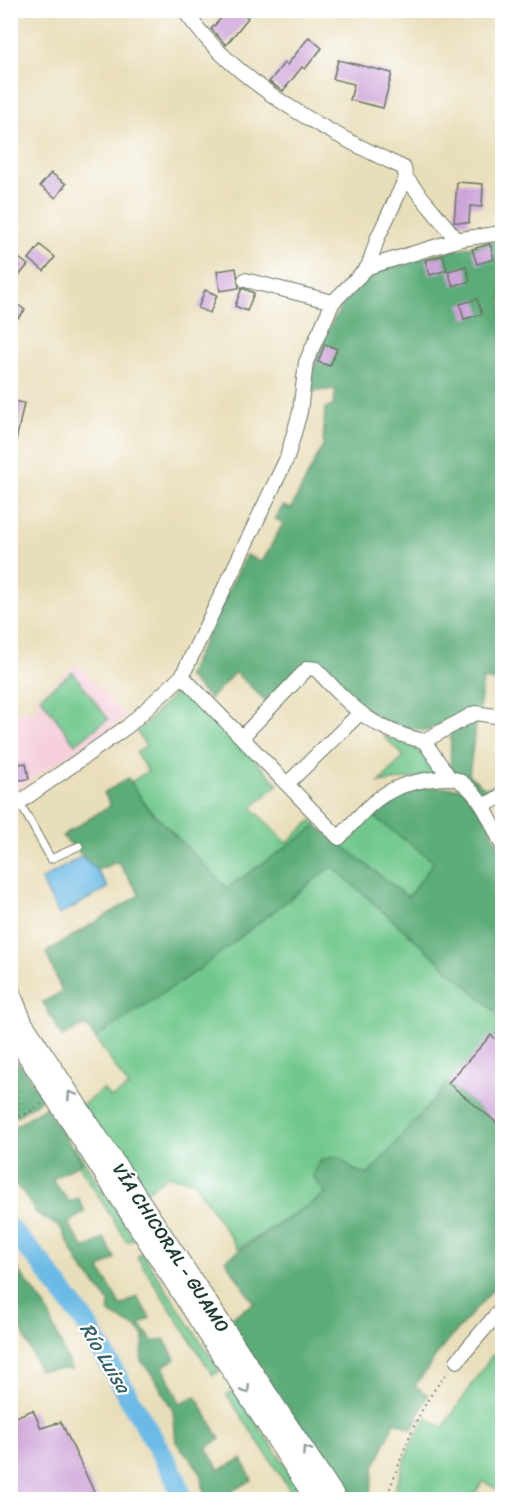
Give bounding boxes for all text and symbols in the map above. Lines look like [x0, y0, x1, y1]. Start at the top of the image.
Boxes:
one-way arrow [67, 1090, 78, 1101]
street label: VÍA CHICORAL - GUAMO [104, 1157, 238, 1339]
water label: Río Luisa [70, 1316, 141, 1402]
one-way arrow [239, 1384, 250, 1395]
one-way arrow [302, 1446, 313, 1457]

